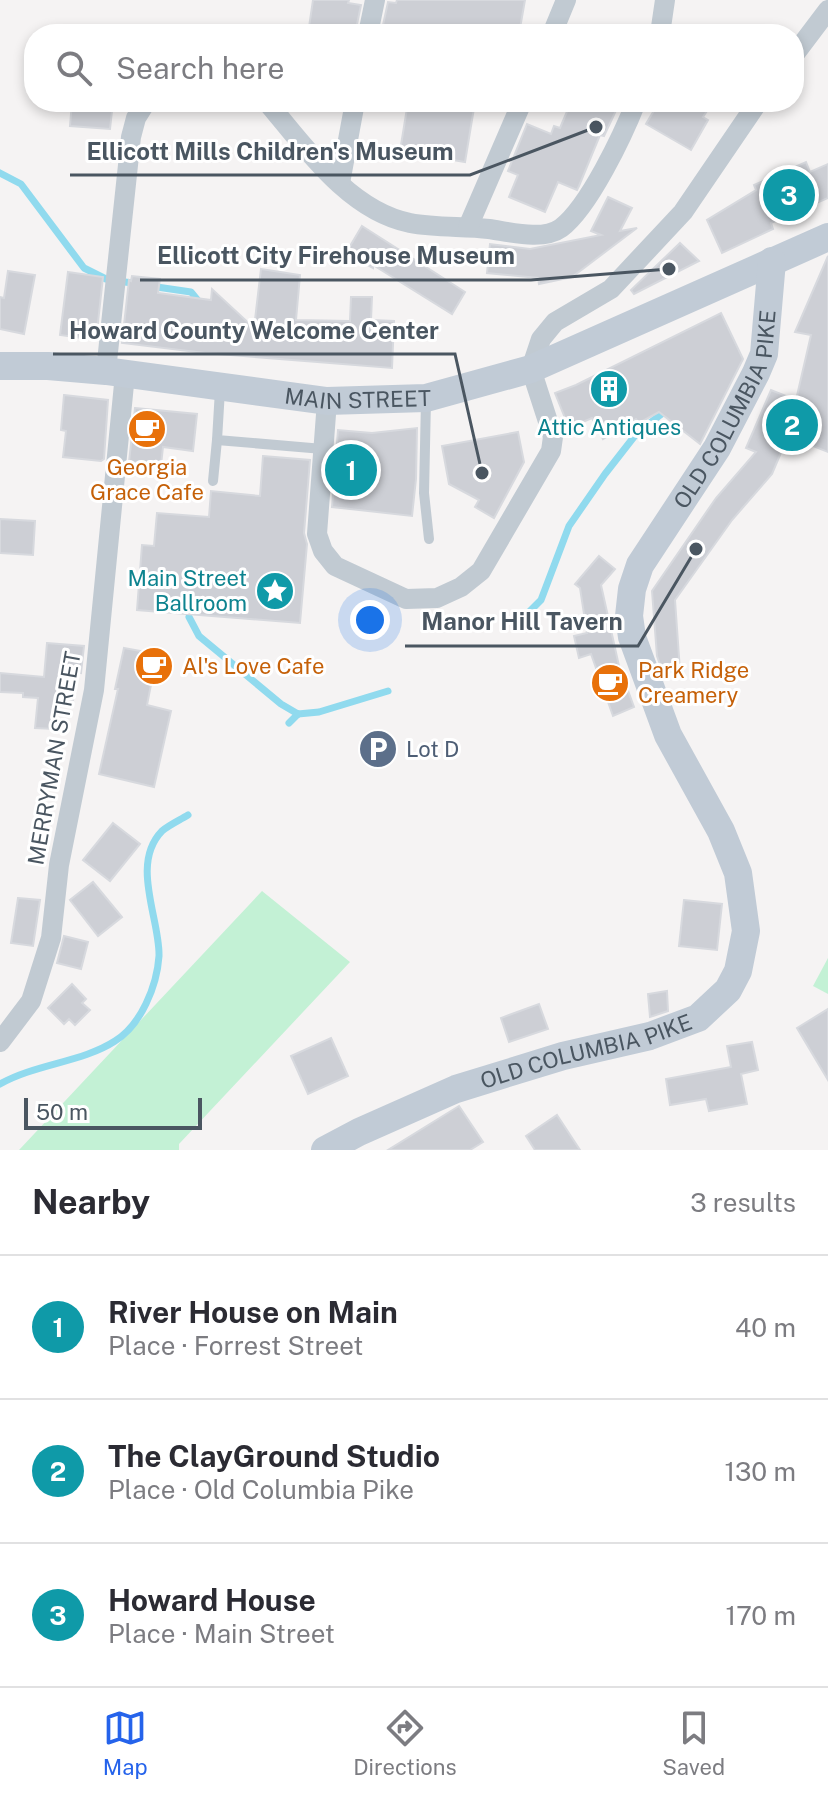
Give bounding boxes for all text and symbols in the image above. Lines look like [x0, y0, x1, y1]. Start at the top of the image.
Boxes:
search box [24, 24, 804, 112]
icon: search [52, 46, 96, 90]
text: Search here [116, 50, 284, 86]
callout: Ellicott Mills Children's Museum [70, 127, 470, 175]
text: Ellicott Mills Children's Museum [86, 137, 454, 165]
pin: 3 [763, 165, 815, 225]
callout: Ellicott City Firehouse Museum [140, 232, 531, 280]
text: Ellicott City Firehouse Museum [157, 241, 515, 269]
callout: Howard County Welcome Center [53, 306, 455, 354]
street label: OLD COLUMBIA PIKE [668, 309, 781, 513]
text: Howard County Welcome Center [69, 316, 439, 344]
building icon: Attic Antiques [588, 368, 630, 410]
street label: MAIN STREET [283, 382, 431, 414]
pin: 2 [766, 395, 818, 455]
cafe icon: Georgia Grace Cafe [126, 408, 168, 450]
place label: Attic Antiques [537, 414, 681, 440]
pin: 1 [325, 440, 377, 500]
place label: Georgia Grace Cafe [90, 454, 204, 505]
place label: Main Street Ballroom [128, 565, 247, 616]
place icon: Main Street Ballroom [254, 570, 296, 612]
callout: Manor Hill Tavern [405, 598, 638, 646]
your location [350, 600, 390, 640]
text: Manor Hill Tavern [421, 607, 623, 635]
cafe icon: Al's Love Cafe [133, 645, 175, 687]
street label: MERRYMAN STREET [22, 649, 86, 867]
place label: Al's Love Cafe [182, 653, 324, 679]
place label: Park Ridge Creamery [638, 657, 749, 708]
cafe icon: Park Ridge Creamery [589, 662, 631, 704]
parking icon: Lot D [357, 728, 399, 770]
place label: Lot D [406, 736, 459, 762]
street label: OLD COLUMBIA PIKE [477, 1008, 695, 1094]
scale bar [24, 1094, 202, 1130]
text: 50 m [36, 1099, 88, 1125]
text: Nearby [32, 1182, 150, 1222]
text: 3 results [690, 1187, 796, 1218]
text: River House on Main [108, 1294, 398, 1330]
text: 1 [52, 1312, 64, 1343]
text: 40 m [735, 1312, 796, 1343]
text: Place · Forrest Street [108, 1330, 363, 1361]
text: The ClayGround Studio [108, 1438, 440, 1474]
text: 2 [50, 1456, 66, 1487]
text: 130 m [724, 1456, 796, 1487]
text: Place · Old Columbia Pike [108, 1474, 414, 1505]
text: Howard House [108, 1582, 316, 1618]
text: 3 [49, 1600, 67, 1631]
text: 170 m [726, 1600, 796, 1631]
text: Place · Main Street [108, 1618, 335, 1649]
tab: Map [103, 1706, 148, 1780]
tab: Directions [353, 1706, 457, 1780]
tab: Saved [662, 1706, 725, 1780]

